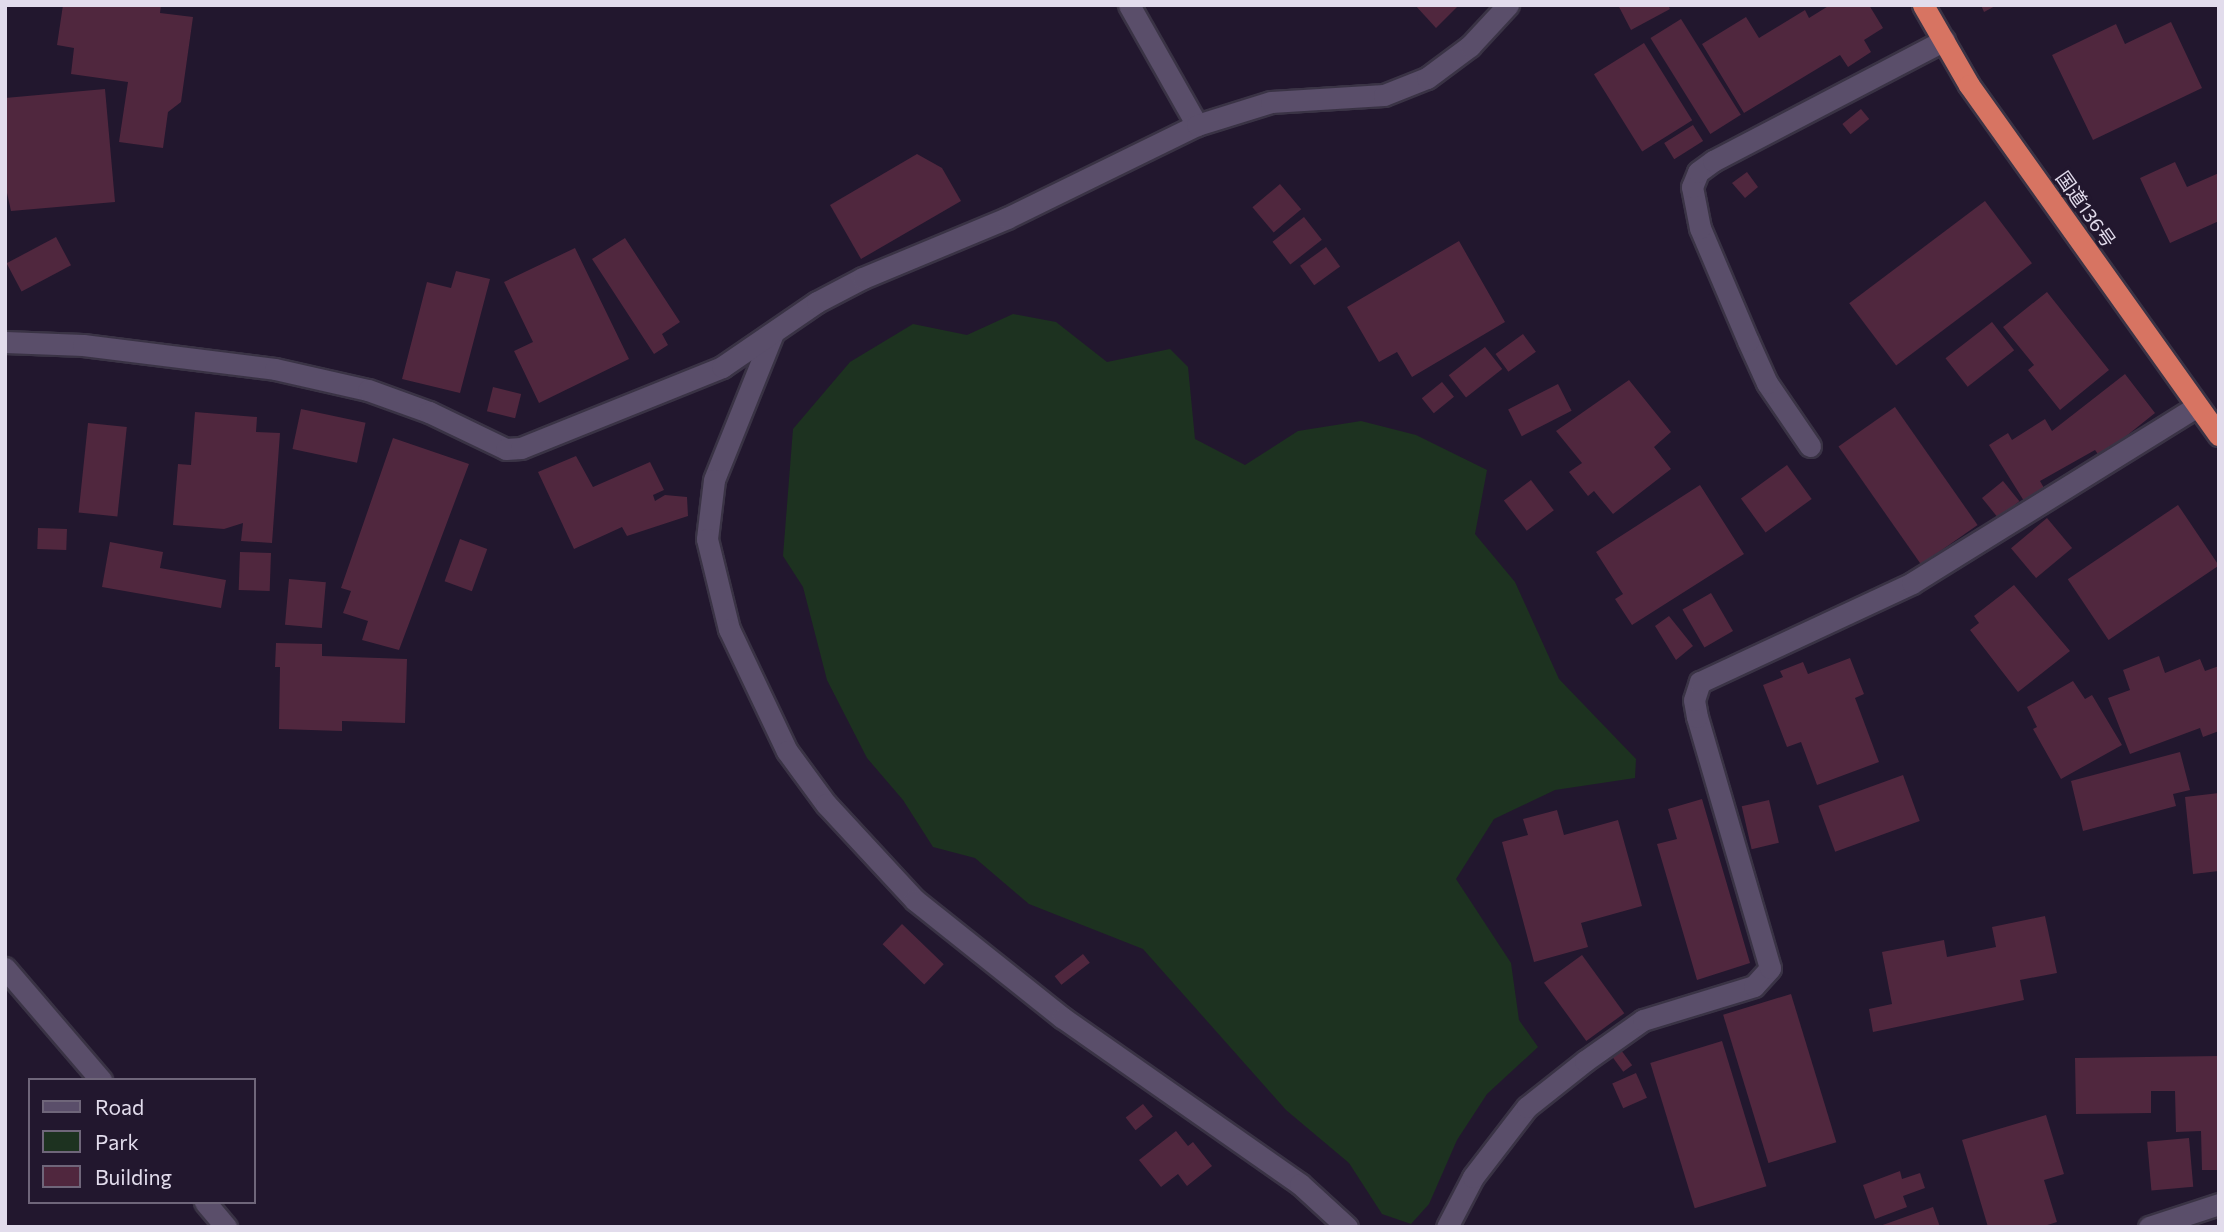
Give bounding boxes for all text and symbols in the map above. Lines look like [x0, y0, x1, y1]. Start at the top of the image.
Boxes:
street label: 国道136号 [2052, 167, 2120, 251]
legend [28, 1078, 256, 1204]
text: Road [95, 1094, 144, 1119]
text: Park [95, 1129, 139, 1154]
text: Building [95, 1164, 172, 1189]

